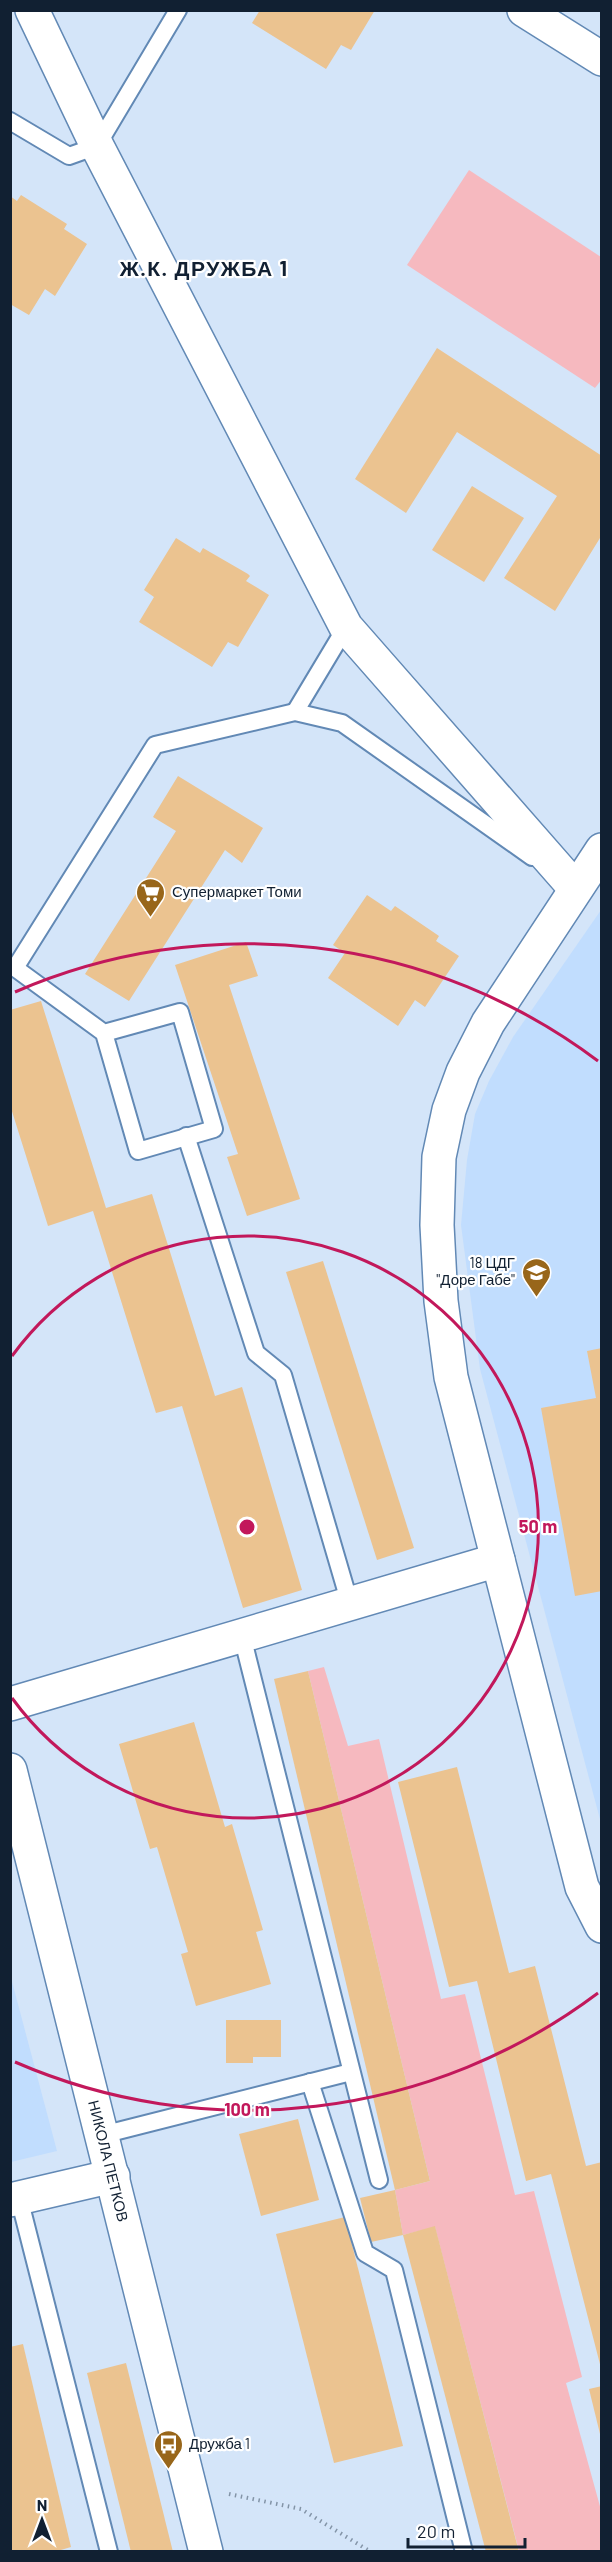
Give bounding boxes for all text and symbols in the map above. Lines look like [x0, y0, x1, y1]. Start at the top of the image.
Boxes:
district label: Ж.К. ДРУЖБА 1 [119, 255, 288, 280]
supermarket icon: Супермаркет Томи [135, 876, 167, 918]
place label: Супермаркет Томи [172, 882, 302, 900]
place label: 18 ЦДГ "Доре Габе" [436, 1253, 515, 1288]
school or university icon: 18 ЦДГ "Доре Габе" [520, 1256, 552, 1298]
text: 50 m [519, 1515, 557, 1537]
centre of rings [237, 1517, 257, 1537]
street label: НИКОЛА ПЕТКОВ [85, 2098, 133, 2223]
text: 100 m [224, 2098, 270, 2120]
bus stop icon: Дружба 1 [152, 2428, 184, 2470]
place label: Дружба 1 [189, 2434, 250, 2452]
north arrow [12, 2490, 72, 2550]
text: N [37, 2495, 47, 2514]
scale bar [408, 2511, 525, 2549]
text: 20 m [417, 2520, 455, 2542]

